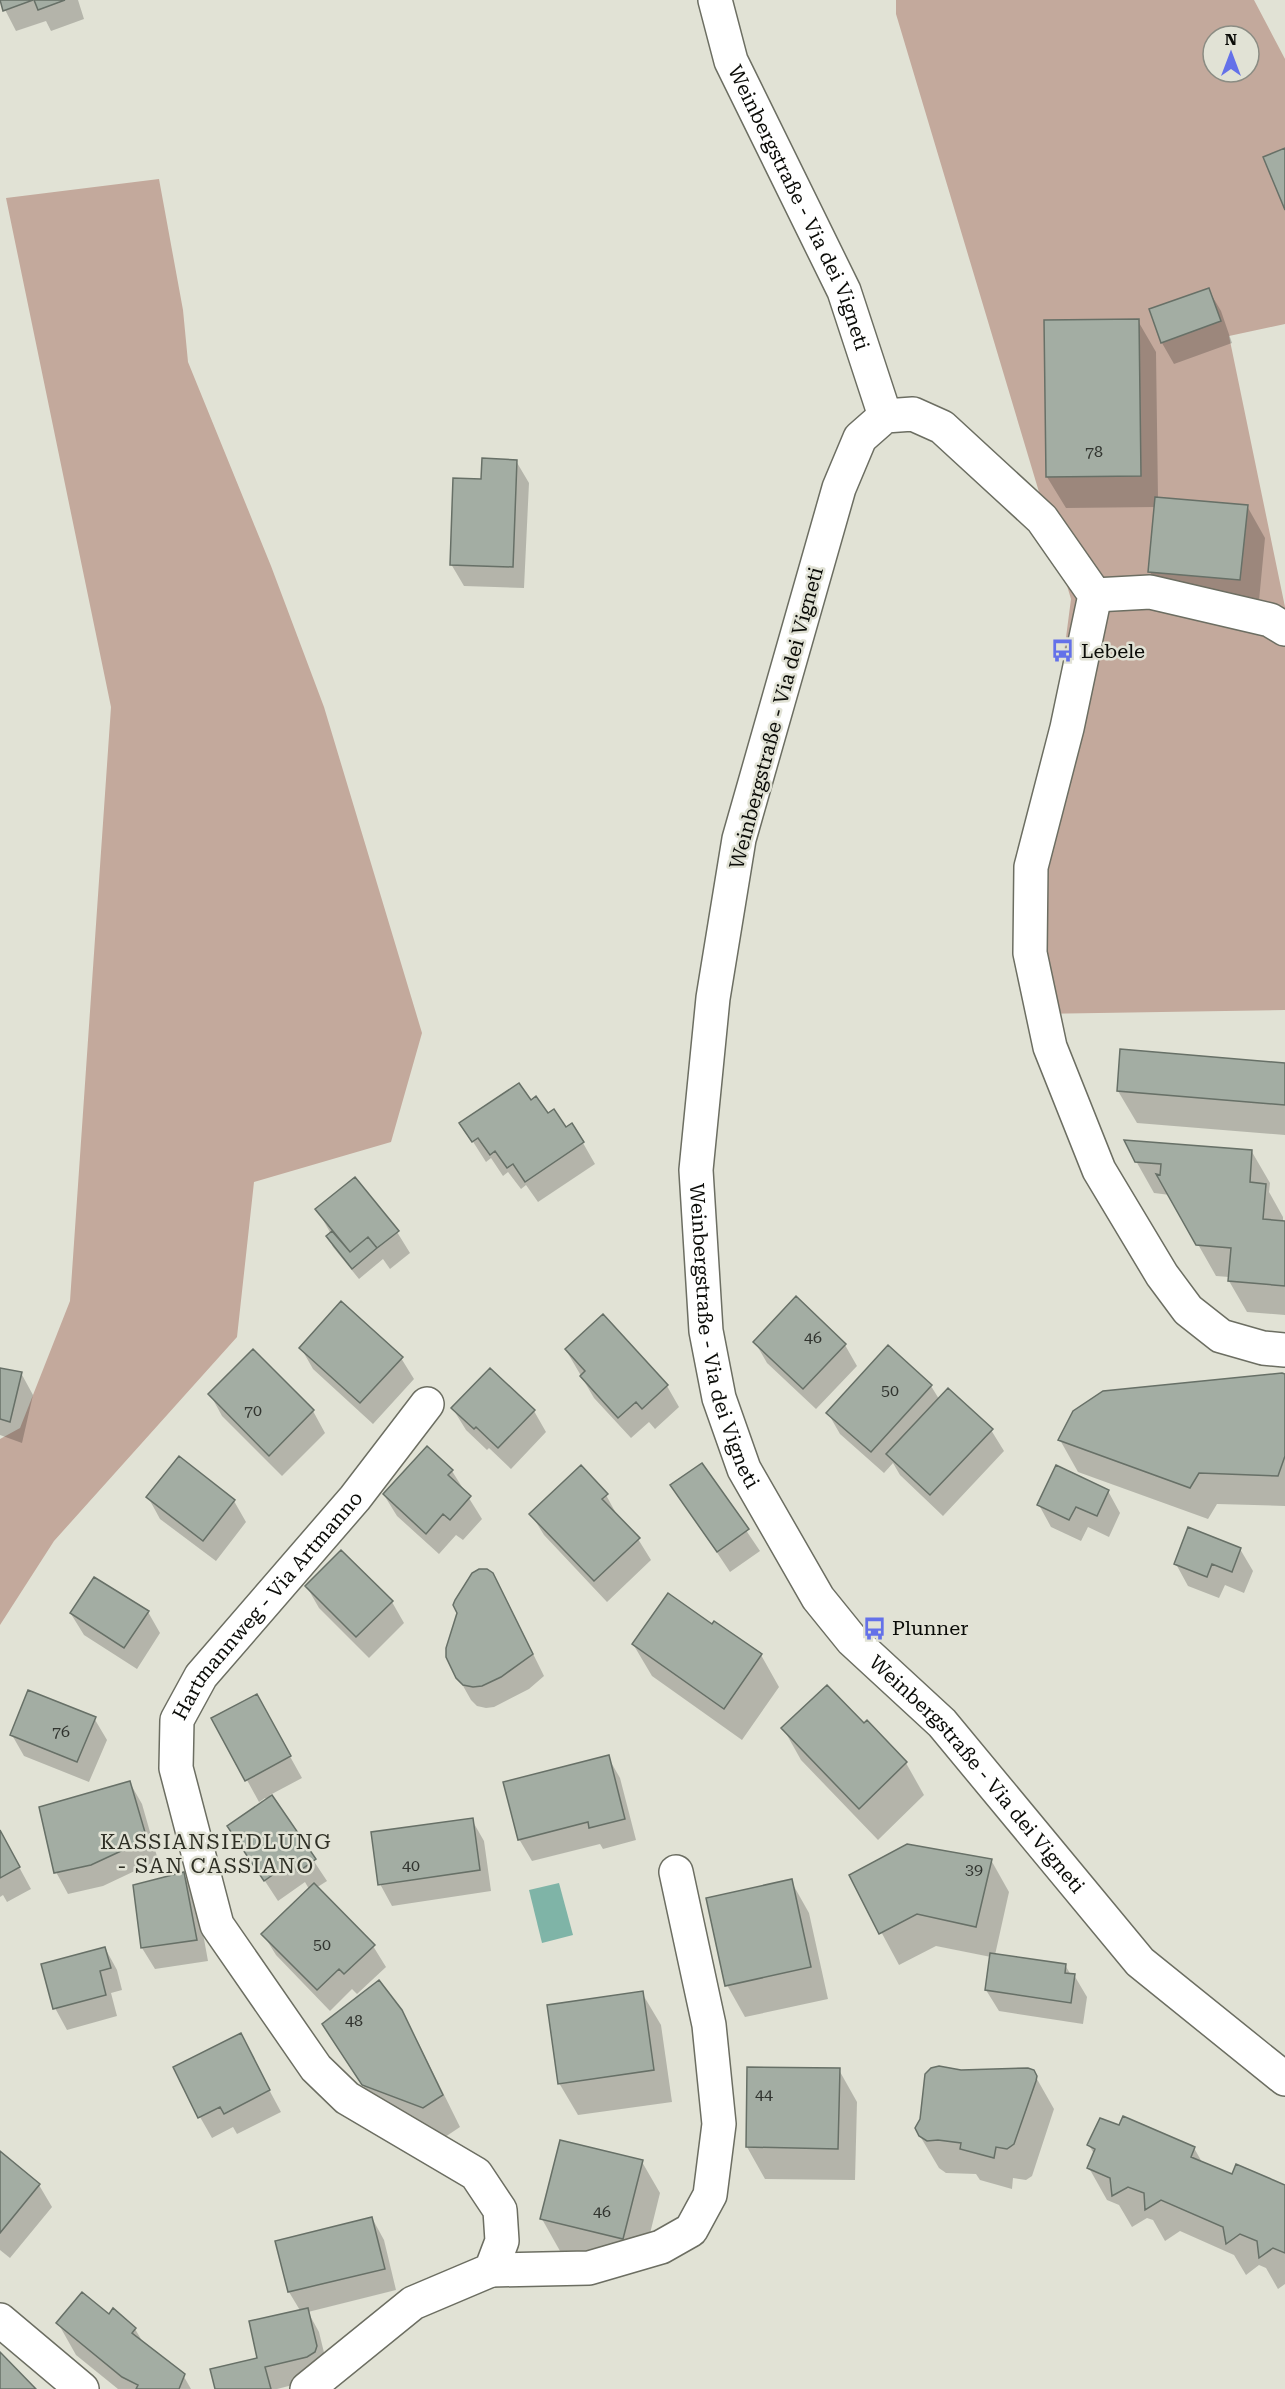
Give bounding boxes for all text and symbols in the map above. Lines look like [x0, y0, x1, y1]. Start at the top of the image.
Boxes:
north arrow [1201, 24, 1261, 84]
text: N [1225, 30, 1237, 49]
street label: Weinbergstraße - Via dei Vigneti [723, 61, 875, 353]
house number: 78 [1085, 442, 1103, 461]
street label: Weinbergstraße - Via dei Vigneti [724, 564, 828, 872]
bus stop icon: Lebele [1050, 638, 1076, 664]
place label: Lebele [1081, 639, 1145, 663]
street label: Weinbergstraße - Via dei Vigneti [685, 1183, 765, 1493]
house number: 46 [804, 1328, 822, 1347]
house number: 50 [881, 1381, 899, 1400]
house number: 70 [244, 1401, 262, 1420]
street label: Hartmannweg - Via Artmanno [167, 1486, 368, 1724]
bus stop icon: Plunner [861, 1615, 887, 1641]
place label: Plunner [892, 1616, 968, 1640]
street label: Weinbergstraße - Via dei Vigneti [864, 1650, 1090, 1898]
house number: 76 [52, 1722, 70, 1741]
district label: KASSIANSIEDLUNG - SAN CASSIANO [100, 1830, 332, 1878]
house number: 40 [402, 1856, 420, 1875]
house number: 39 [965, 1860, 983, 1879]
house number: 50 [313, 1935, 331, 1954]
house number: 48 [345, 2011, 363, 2030]
house number: 44 [755, 2085, 773, 2104]
house number: 46 [593, 2202, 611, 2221]

